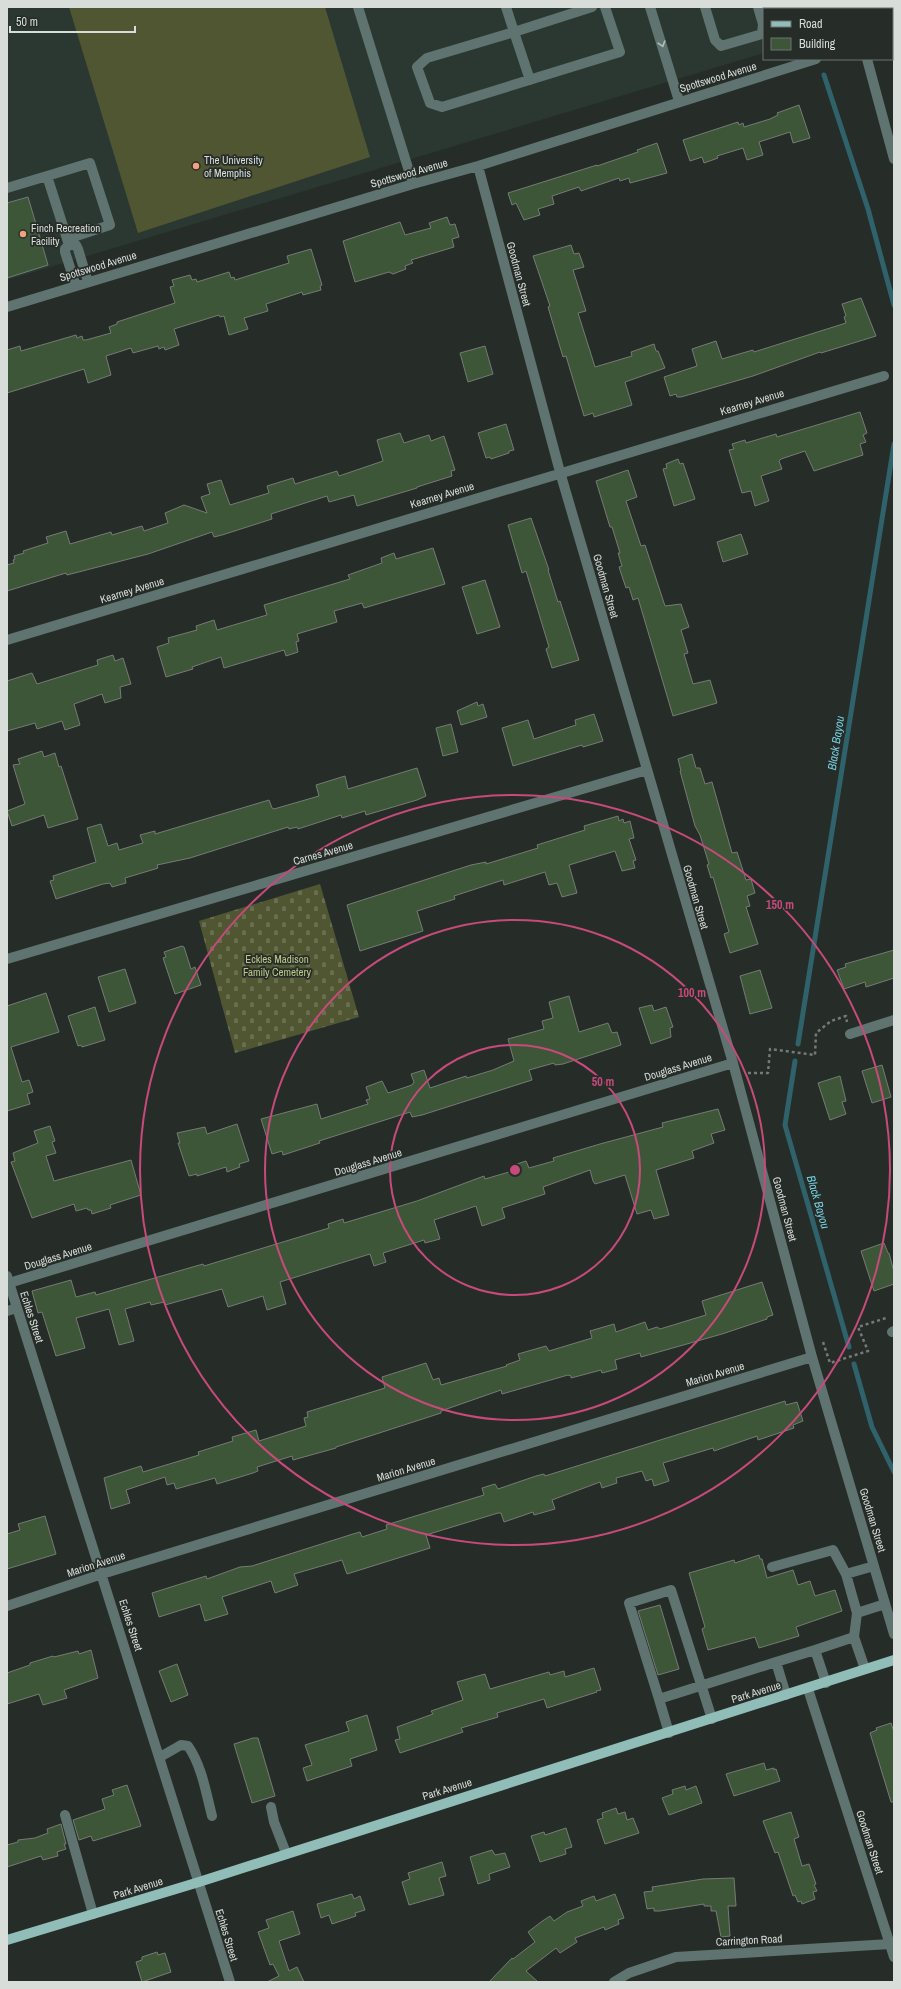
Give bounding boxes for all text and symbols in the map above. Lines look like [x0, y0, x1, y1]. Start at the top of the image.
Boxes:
scale bar [10, 8, 135, 34]
legend [763, 8, 893, 60]
text: 50 m [16, 14, 38, 30]
text: Road [799, 16, 823, 32]
text: Building [799, 36, 836, 52]
one-way arrow [657, 41, 666, 48]
street label: Spottswood Avenue [678, 59, 758, 95]
place label: The University of Memphis [204, 153, 263, 180]
street label: Spottswood Avenue [369, 155, 449, 191]
marker: The University of Memphis [191, 161, 201, 171]
place label: Finch Recreation Facility [31, 221, 100, 248]
marker: Finch Recreation Facility [18, 229, 28, 239]
street label: Goodman Street [504, 240, 534, 308]
street label: Spottswood Avenue [58, 248, 138, 284]
street label: Kearney Avenue [718, 386, 786, 418]
street label: Kearney Avenue [408, 479, 476, 511]
street label: Goodman Street [590, 552, 622, 620]
street label: Kearney Avenue [98, 574, 166, 606]
water label: Black Bayou [824, 714, 848, 771]
street label: Carnes Avenue [291, 838, 355, 868]
street label: Goodman Street [680, 863, 712, 931]
text: 150 m [766, 897, 794, 913]
park label: Eckles Madison Family Cemetery [243, 952, 312, 979]
text: 100 m [678, 985, 706, 1001]
street label: Douglass Avenue [642, 1050, 714, 1084]
text: 50 m [592, 1074, 614, 1090]
street label: Douglass Avenue [332, 1145, 404, 1179]
centre of rings [508, 1163, 522, 1177]
water label: Black Bayou [803, 1174, 833, 1231]
street label: Goodman Street [770, 1175, 800, 1243]
street label: Douglass Avenue [22, 1239, 94, 1273]
street label: Echles Street [17, 1289, 47, 1345]
street label: Marion Avenue [684, 1358, 746, 1390]
street label: Marion Avenue [375, 1453, 437, 1485]
street label: Goodman Street [857, 1486, 890, 1554]
street label: Marion Avenue [65, 1548, 127, 1580]
street label: Echles Street [116, 1597, 146, 1653]
street label: Park Avenue [730, 1678, 782, 1706]
street label: Park Avenue [421, 1775, 473, 1803]
street label: Goodman Street [853, 1808, 887, 1876]
street label: Park Avenue [112, 1874, 164, 1902]
street label: Echles Street [212, 1907, 242, 1963]
street label: Carrington Road [715, 1931, 783, 1949]

